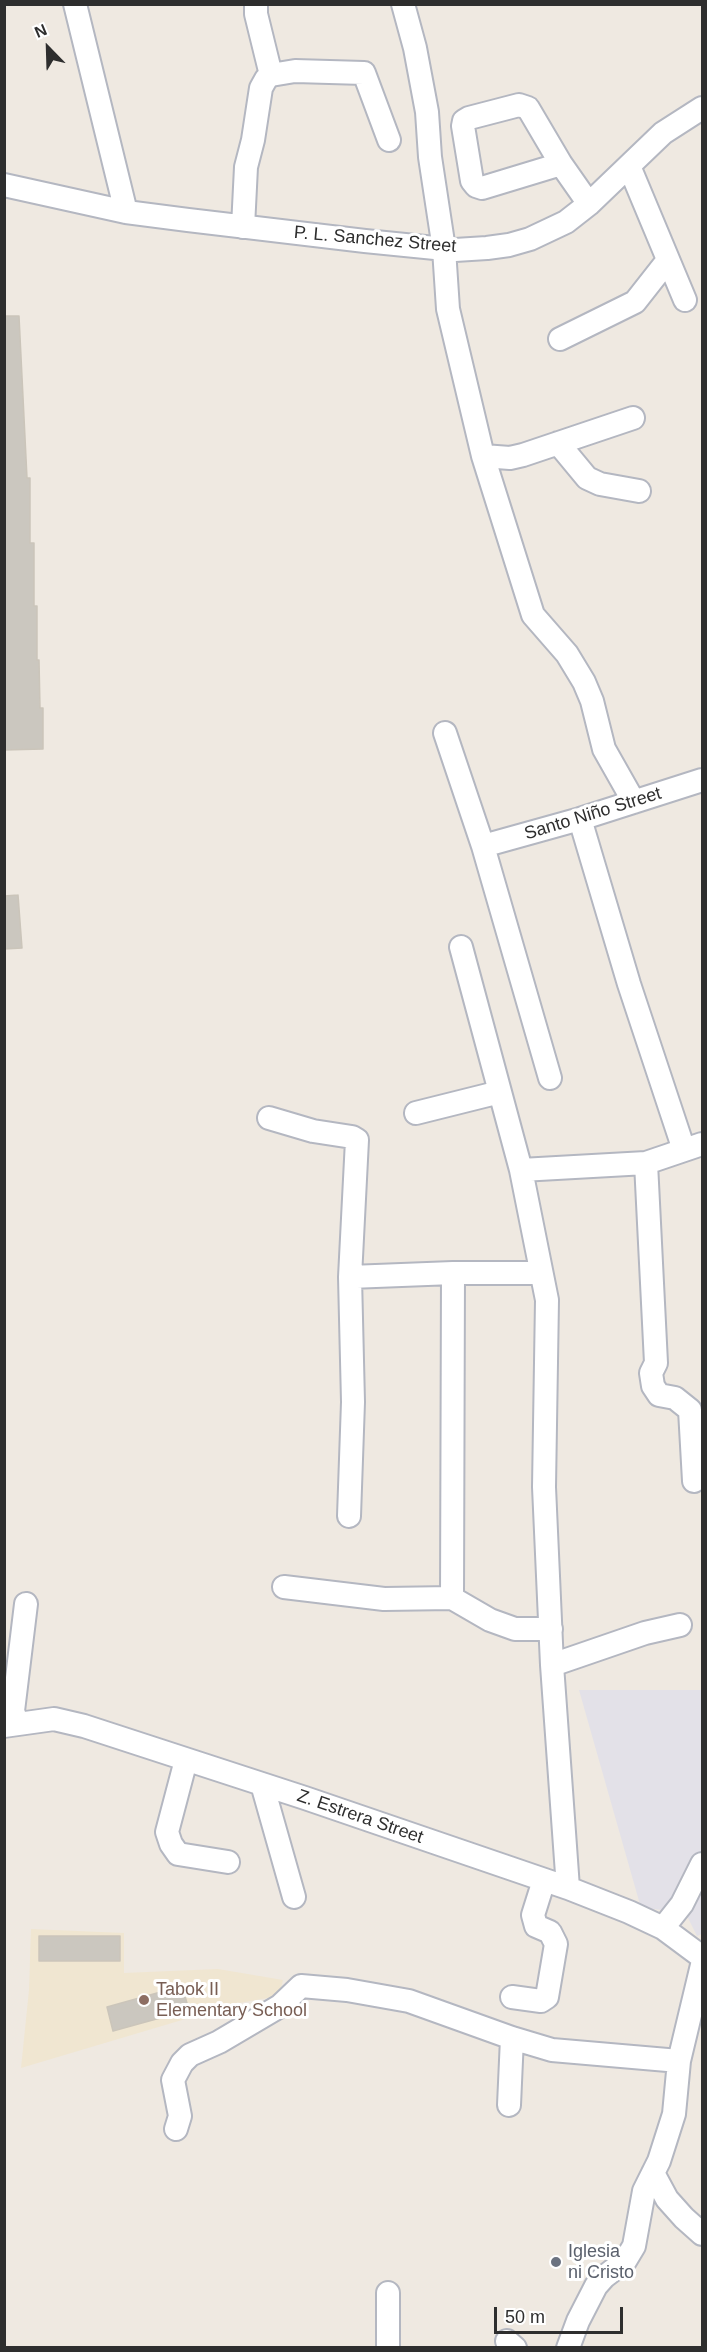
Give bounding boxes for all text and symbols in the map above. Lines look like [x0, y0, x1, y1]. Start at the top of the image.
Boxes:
north arrow [18, 18, 78, 78]
text: N [32, 21, 49, 41]
street label: P. L. Sanchez Street [293, 222, 457, 258]
street label: Santo Niño Street [522, 783, 664, 845]
street label: Z. Estrera Street [294, 1785, 426, 1849]
place label: Tabok II Elementary School [156, 1979, 307, 2022]
marker: Tabok II Elementary School [137, 1993, 151, 2007]
place label: Iglesia ni Cristo [568, 2241, 634, 2284]
marker: Iglesia ni Cristo [549, 2255, 563, 2269]
scale bar [497, 2295, 626, 2333]
text: 50 m [505, 2307, 545, 2327]

